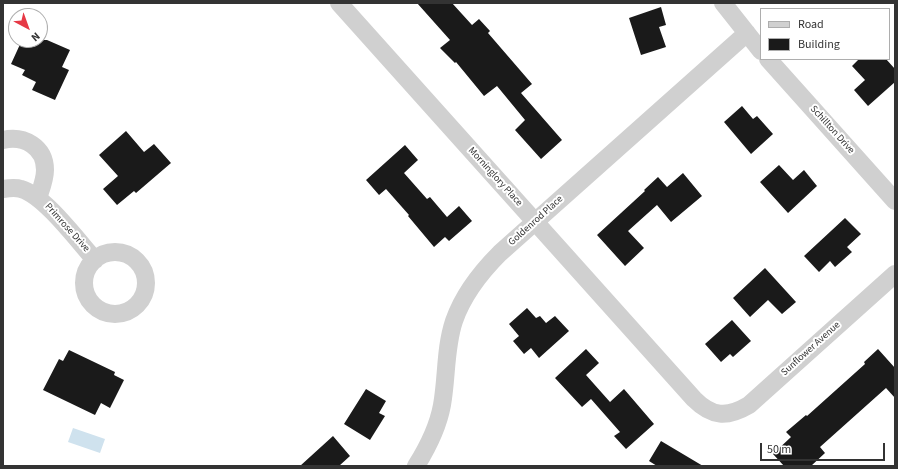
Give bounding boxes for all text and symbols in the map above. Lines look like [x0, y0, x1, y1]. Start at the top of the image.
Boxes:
north arrow [8, 8, 48, 48]
legend [760, 8, 890, 60]
text: Road [798, 16, 824, 33]
text: N [28, 29, 43, 45]
text: Building [798, 36, 840, 53]
street label: Schillton Drive [807, 103, 857, 157]
street label: Morninglory Place [465, 145, 525, 209]
street label: Goldenrod Place [506, 193, 566, 249]
street label: Primrose Drive [42, 201, 92, 255]
street label: Sunflower Avenue [779, 319, 843, 379]
scale bar [762, 435, 887, 461]
text: 50 m [767, 441, 791, 458]

